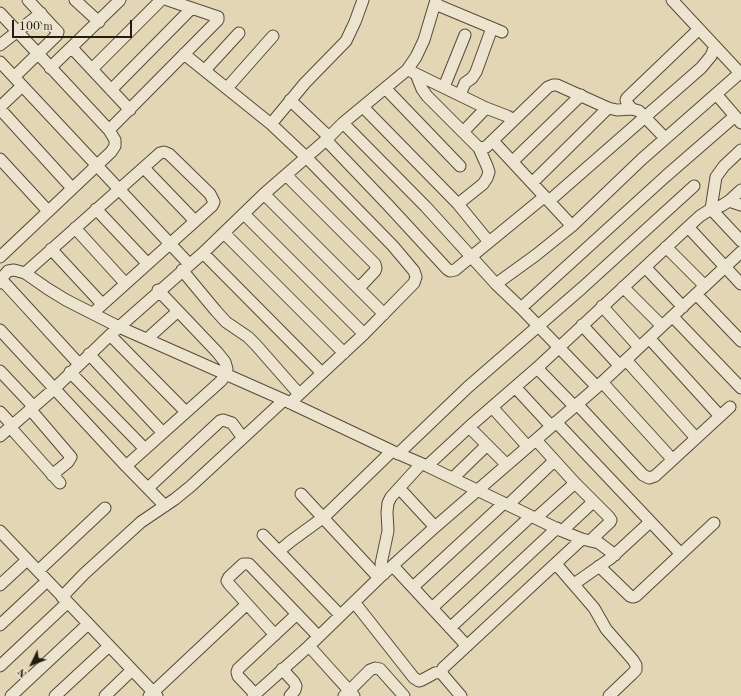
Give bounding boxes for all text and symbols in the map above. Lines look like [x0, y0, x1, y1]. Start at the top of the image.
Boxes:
scale bar [14, 12, 134, 38]
text: 100 m [19, 21, 53, 33]
north arrow [12, 644, 52, 684]
text: N [16, 666, 30, 679]

